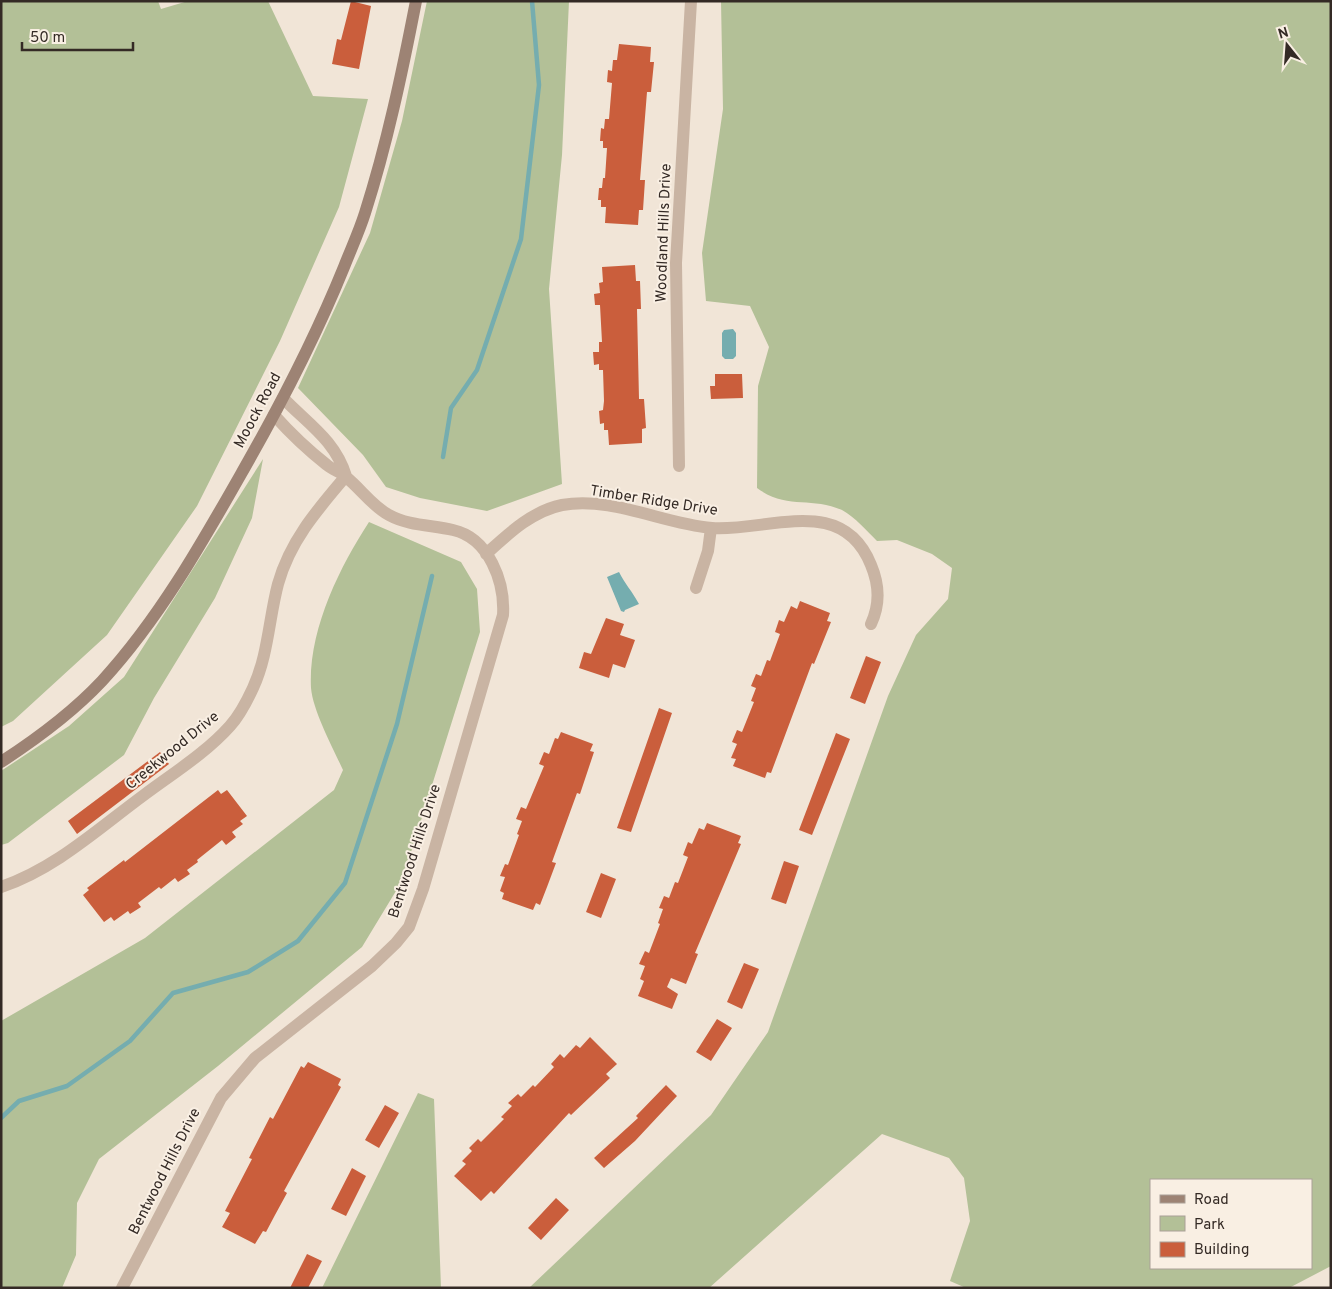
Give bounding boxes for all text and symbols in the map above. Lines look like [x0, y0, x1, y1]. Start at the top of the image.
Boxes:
scale bar [22, 20, 134, 52]
north arrow [1262, 20, 1312, 70]
text: N [1276, 24, 1291, 44]
text: 50 m [30, 29, 65, 48]
street label: Woodland Hills Drive [653, 163, 676, 303]
street label: Moock Road [230, 370, 286, 452]
street label: Timber Ridge Drive [588, 482, 719, 521]
street label: Creekwood Drive [122, 708, 223, 795]
street label: Bentwood Hills Drive [385, 782, 446, 921]
street label: Bentwood Hills Drive [125, 1105, 206, 1238]
legend [1150, 1179, 1312, 1269]
text: Road [1194, 1191, 1229, 1210]
text: Park [1194, 1216, 1225, 1235]
text: Building [1194, 1241, 1249, 1260]

